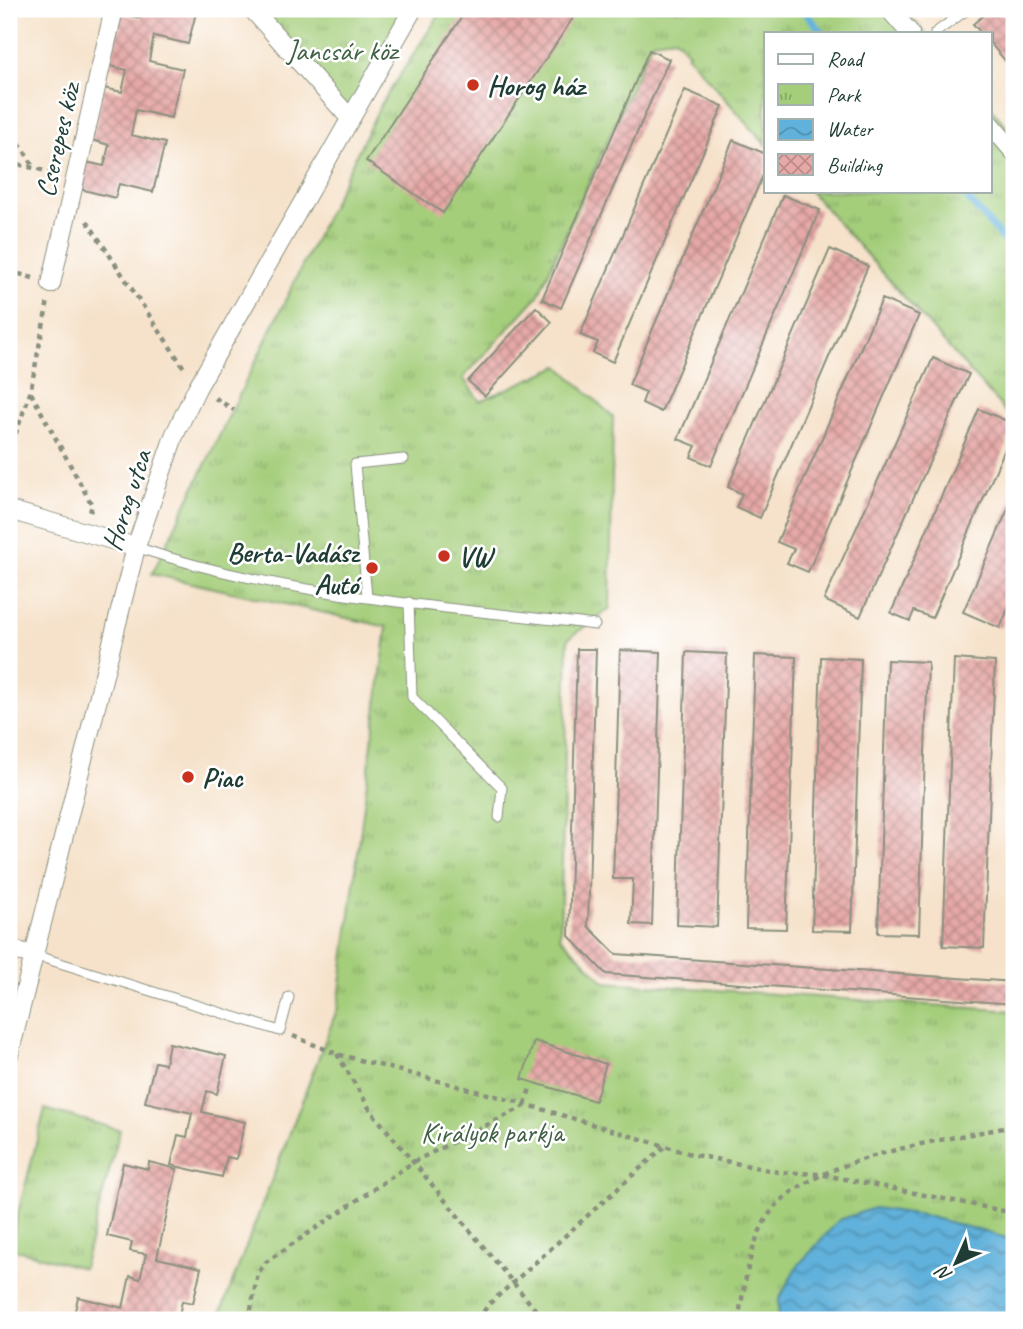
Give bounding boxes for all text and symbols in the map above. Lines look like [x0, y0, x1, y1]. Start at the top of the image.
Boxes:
legend [764, 32, 992, 192]
park label: Jancsár köz [285, 33, 400, 68]
text: Road [827, 46, 866, 72]
place label: Horog ház [487, 68, 588, 103]
street label: Cserepes köz [27, 77, 88, 200]
marker: Horog ház [465, 77, 481, 93]
text: Park [827, 82, 862, 108]
text: Water [827, 116, 874, 142]
text: Building [827, 152, 884, 178]
street label: Horog utca [94, 444, 160, 555]
place label: Berta-Vadász Autó [227, 535, 362, 602]
place label: VW [458, 539, 496, 574]
marker: VW [436, 548, 452, 564]
marker: Berta-Vadász Autó [364, 560, 380, 576]
place label: Piac [202, 760, 244, 795]
marker: Piac [180, 769, 196, 785]
park label: Királyok parkja [421, 1115, 566, 1150]
north arrow [922, 1228, 992, 1298]
text: N [930, 1259, 957, 1287]

